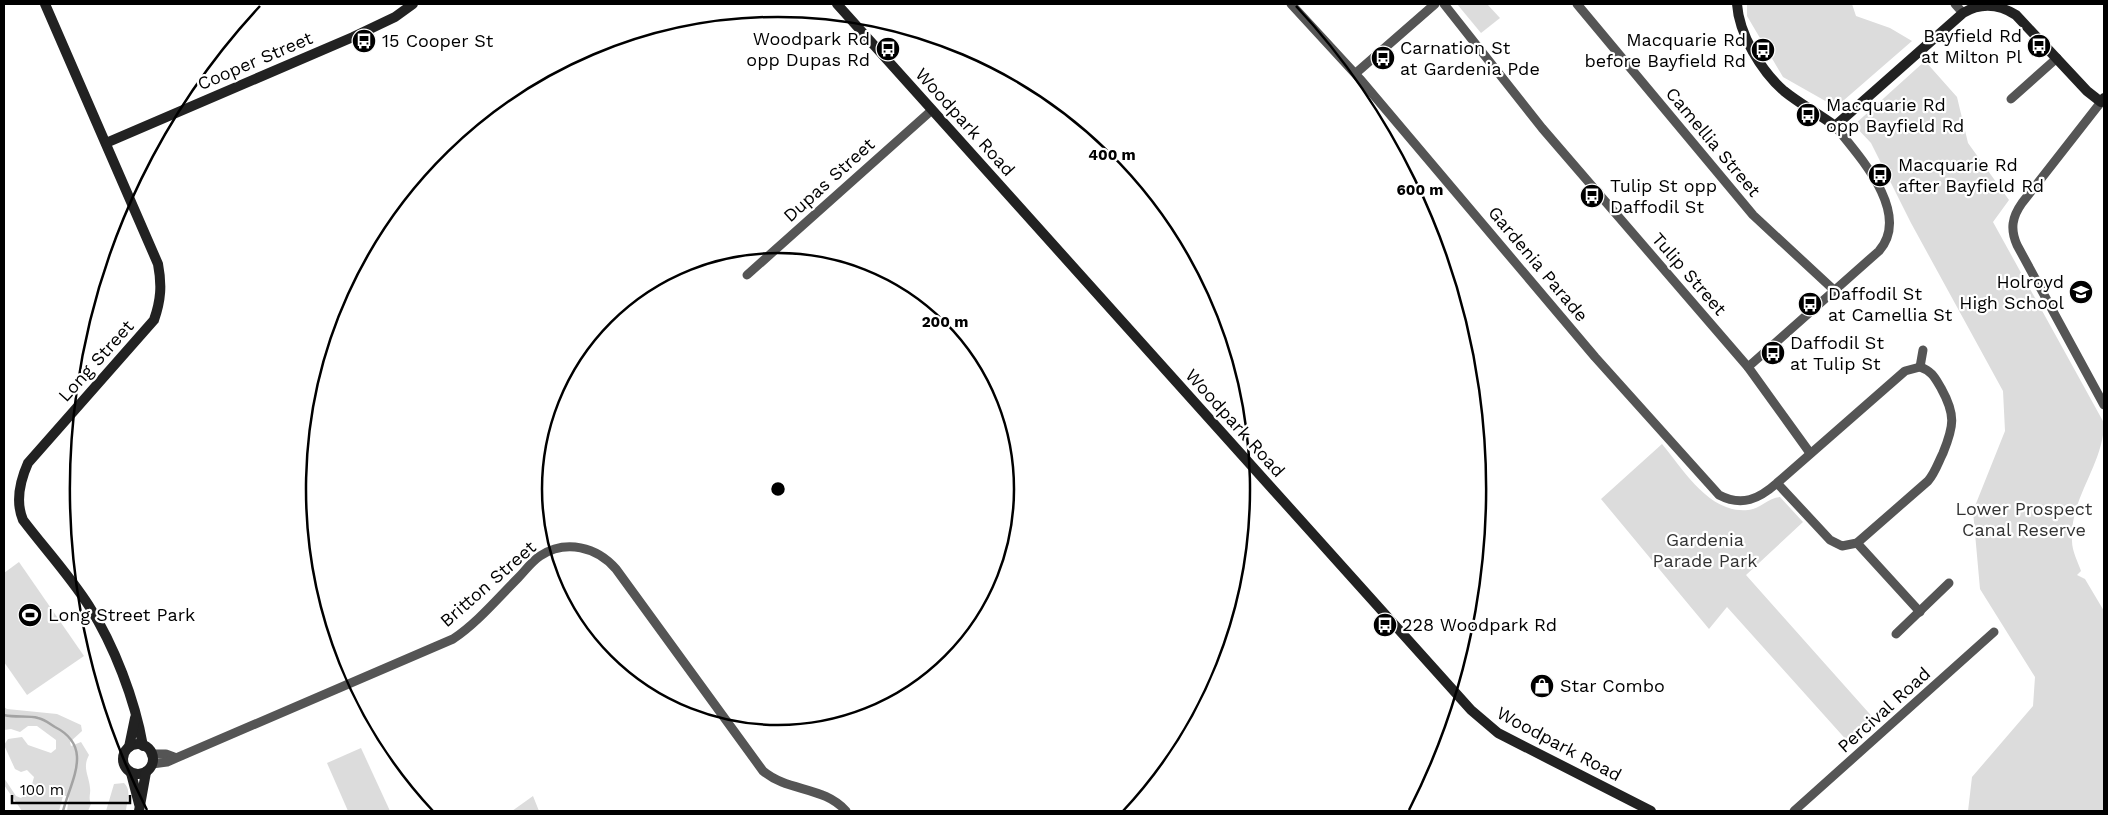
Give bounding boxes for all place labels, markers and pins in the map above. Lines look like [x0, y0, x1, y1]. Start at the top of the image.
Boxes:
place label: Bayfield Rd at Milton Pl [1921, 25, 2022, 67]
bus stop icon: 15 Cooper St [351, 28, 377, 54]
place label: Woodpark Rd opp Dupas Rd [746, 28, 870, 70]
place label: Macquarie Rd before Bayfield Rd [1584, 29, 1746, 71]
place label: 15 Cooper St [382, 30, 494, 51]
bus stop icon: Bayfield Rd at Milton Pl [2026, 33, 2052, 59]
bus stop icon: Woodpark Rd opp Dupas Rd [875, 36, 901, 62]
place label: Carnation St at Gardenia Pde [1400, 37, 1540, 79]
bus stop icon: Macquarie Rd before Bayfield Rd [1750, 37, 1776, 63]
bus stop icon: Carnation St at Gardenia Pde [1370, 45, 1396, 71]
place label: Macquarie Rd opp Bayfield Rd [1826, 94, 1964, 136]
bus stop icon: Macquarie Rd opp Bayfield Rd [1795, 102, 1821, 128]
place label: Macquarie Rd after Bayfield Rd [1898, 154, 2044, 196]
bus stop icon: Macquarie Rd after Bayfield Rd [1867, 162, 1893, 188]
place label: Tulip St opp Daffodil St [1610, 175, 1717, 217]
bus stop icon: Tulip St opp Daffodil St [1579, 183, 1605, 209]
place label: Holroyd High School [1959, 271, 2064, 313]
school or university icon: Holroyd High School [2068, 279, 2094, 305]
place label: Daffodil St at Camellia St [1828, 283, 1953, 325]
bus stop icon: Daffodil St at Camellia St [1797, 291, 1823, 317]
place label: Daffodil St at Tulip St [1790, 332, 1884, 374]
bus stop icon: Daffodil St at Tulip St [1760, 340, 1786, 366]
centre of rings [769, 480, 787, 498]
sports icon: Long Street Park [17, 602, 43, 628]
place label: Long Street Park [48, 604, 195, 625]
bus stop icon: 228 Woodpark Rd [1372, 612, 1398, 638]
place label: 228 Woodpark Rd [1402, 614, 1557, 635]
shop icon: Star Combo [1529, 673, 1555, 699]
place label: Star Combo [1560, 675, 1665, 696]

